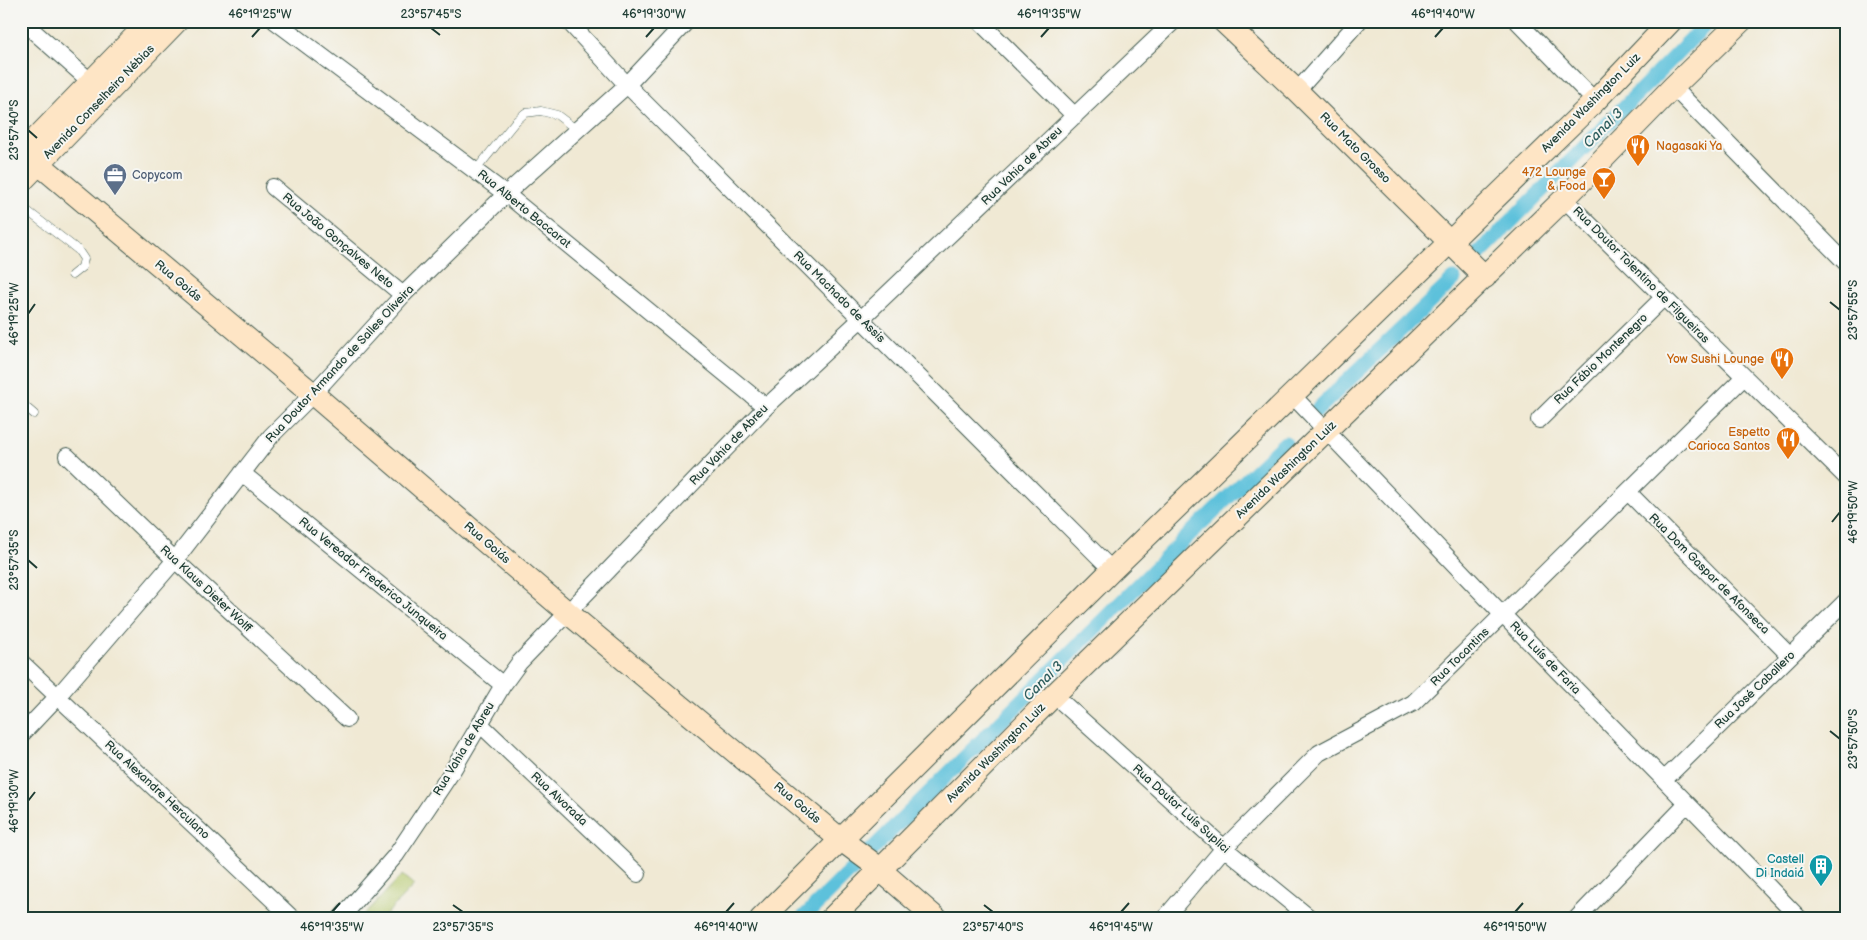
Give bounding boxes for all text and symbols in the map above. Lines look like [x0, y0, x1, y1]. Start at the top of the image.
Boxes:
text: 46°19'25"W [228, 7, 292, 22]
text: 23°57'45"S [401, 7, 461, 22]
text: 46°19'30"W [622, 7, 686, 22]
text: 46°19'35"W [1017, 7, 1081, 22]
text: 46°19'40"W [1411, 7, 1475, 22]
street label: Avenida Conselheiro Nébias [40, 42, 158, 162]
street label: Avenida Washington Luiz [1538, 50, 1644, 156]
text: 23°57'40"S [7, 99, 22, 161]
water label: Canal 3 [1580, 104, 1627, 151]
street label: Rua Mato Grosso [1316, 109, 1394, 187]
street label: Rua Vahia de Abreu [978, 123, 1066, 209]
restaurant icon: Nagasaki Ya [1625, 133, 1651, 167]
place label: Nagasaki Ya [1656, 139, 1722, 154]
office icon: Copycom [102, 162, 128, 196]
place label: 472 Lounge & Food [1522, 165, 1586, 194]
bar icon: 472 Lounge & Food [1591, 166, 1617, 200]
street label: Rua Alberto Baccarat [474, 167, 574, 252]
place label: Copycom [132, 168, 182, 183]
street label: Rua João Gonçalves Neto [279, 190, 397, 292]
street label: Rua Doutor Tolentino de Filgueiras [1569, 203, 1713, 347]
street label: Rua Machado de Assis [790, 248, 888, 346]
street label: Rua Goiás [151, 257, 205, 305]
text: 23°57'55"S [1846, 280, 1861, 340]
text: 46°19'25"W [7, 282, 22, 346]
street label: Rua Doutor Armando de Salles Oliveira [263, 282, 417, 446]
street label: Rua Fábio Montenegro [1551, 310, 1651, 408]
restaurant icon: Yow Sushi Lounge [1769, 346, 1795, 380]
place label: Yow Sushi Lounge [1666, 352, 1764, 367]
street label: Rua Vahia de Abreu [686, 401, 772, 489]
street label: Avenida Washington Luiz [1233, 418, 1340, 522]
place label: Espetto Carioca Santos [1688, 425, 1770, 454]
restaurant icon: Espetto Carioca Santos [1775, 426, 1801, 460]
text: 46°19'50"W [1846, 480, 1861, 544]
street label: Rua Dom Gaspar de Afonseca [1646, 511, 1773, 638]
street label: Rua Vereador Frederico Junqueira [296, 514, 451, 644]
street label: Rua Goiás [461, 519, 513, 567]
text: 23°57'35"S [7, 530, 22, 590]
street label: Rua Klaus Dieter Wolff [157, 542, 256, 636]
street label: Rua Luís de Faria [1506, 618, 1584, 698]
street label: Rua Tocantins [1428, 625, 1492, 689]
street label: Rua José Caballero [1712, 648, 1798, 732]
water label: Canal 3 [1020, 657, 1067, 704]
street label: Rua Vahia de Abreu [430, 699, 498, 799]
street label: Avenida Washington Luiz [943, 700, 1049, 806]
text: 23°57'50"S [1846, 709, 1861, 769]
street label: Rua Alexandre Herculano [101, 737, 213, 843]
street label: Rua Doutor Luís Suplici [1129, 761, 1233, 857]
text: 46°19'30"W [7, 769, 22, 833]
street label: Rua Alvorada [527, 769, 591, 829]
street label: Rua Goiás [770, 779, 824, 827]
place label: Castell Di Indaiá [1755, 852, 1804, 881]
building icon: Castell Di Indaiá [1808, 853, 1834, 887]
text: 46°19'35"W [300, 920, 364, 935]
text: 23°57'35"S [433, 920, 493, 935]
text: 46°19'40"W [694, 920, 758, 935]
text: 23°57'40"S [962, 920, 1024, 935]
text: 46°19'45"W [1089, 920, 1153, 935]
text: 46°19'50"W [1483, 920, 1547, 935]

